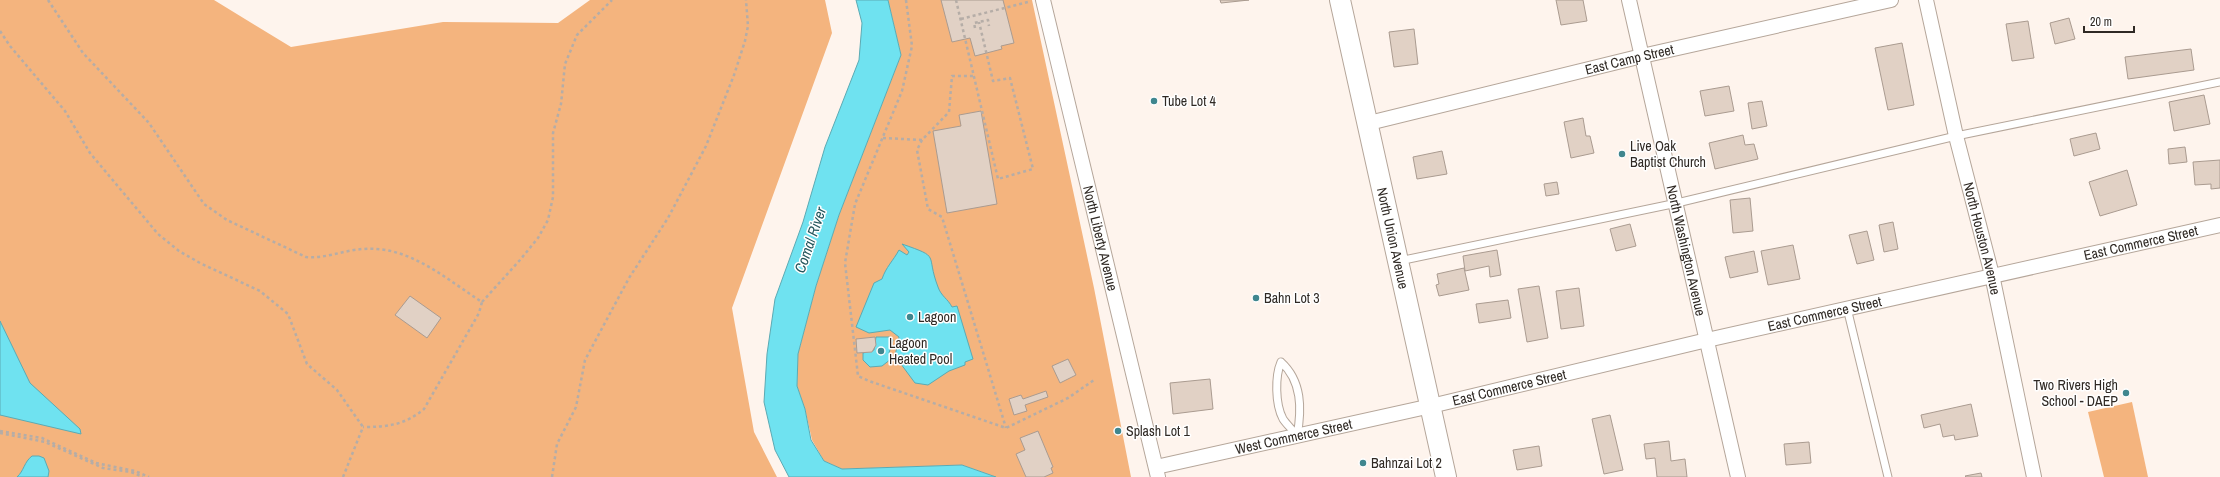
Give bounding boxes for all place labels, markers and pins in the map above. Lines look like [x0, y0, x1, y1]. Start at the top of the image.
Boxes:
place label: Tube Lot 4 [1162, 92, 1217, 110]
marker: Tube Lot 4 [1149, 96, 1159, 106]
place label: Live Oak Baptist Church [1630, 137, 1706, 171]
marker: Live Oak Baptist Church [1617, 149, 1627, 159]
place label: Bahn Lot 3 [1264, 289, 1320, 307]
marker: Bahn Lot 3 [1251, 293, 1261, 303]
place label: Lagoon [918, 308, 956, 326]
marker: Lagoon [905, 312, 915, 322]
place label: Lagoon Heated Pool [889, 334, 952, 368]
marker: Lagoon Heated Pool [876, 346, 886, 356]
place label: Two Rivers High School - DAEP [2033, 376, 2118, 410]
marker: Two Rivers High School - DAEP [2121, 388, 2131, 398]
place label: Splash Lot 1 [1126, 422, 1190, 440]
marker: Splash Lot 1 [1113, 426, 1123, 436]
place label: Bahnzai Lot 2 [1371, 454, 1442, 472]
marker: Bahnzai Lot 2 [1358, 458, 1368, 468]

